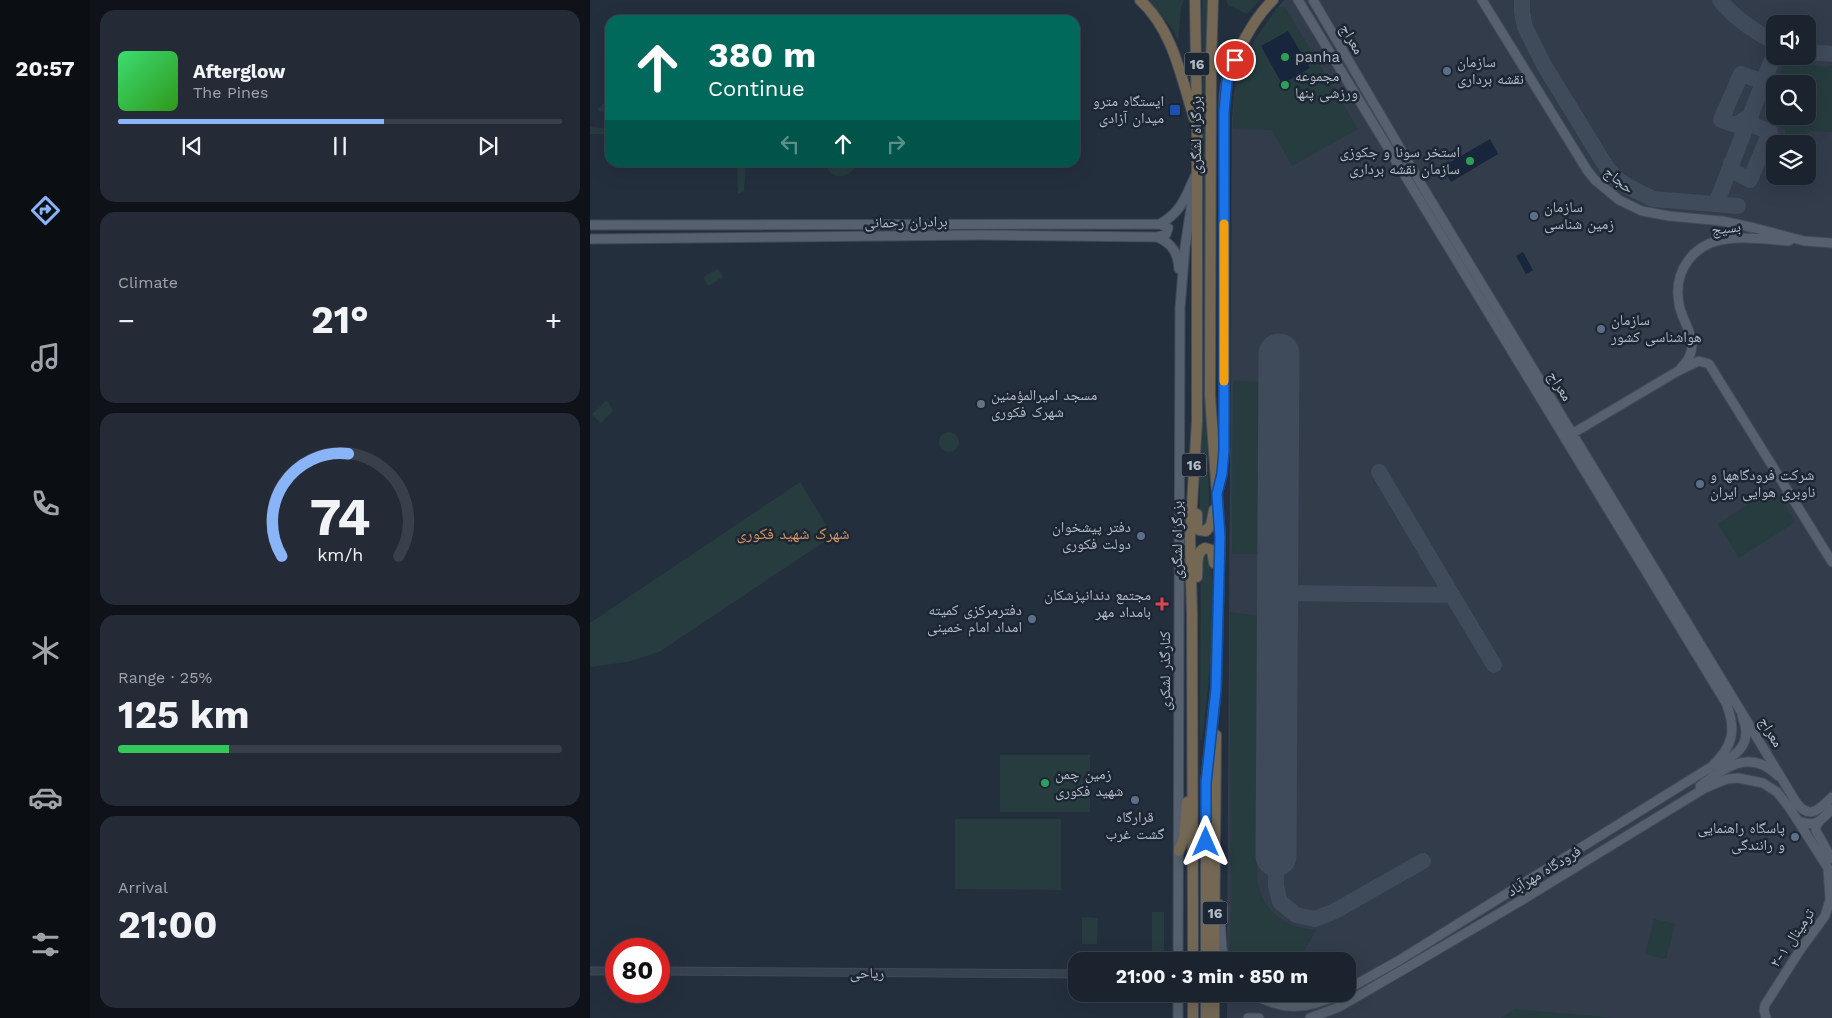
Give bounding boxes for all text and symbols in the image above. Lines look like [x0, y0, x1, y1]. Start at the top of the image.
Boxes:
map controls [1766, 15, 1816, 185]
button: sound [1766, 15, 1816, 65]
street label: معراج [1335, 21, 1368, 58]
text: 380 m [708, 34, 816, 76]
icon: ahead [625, 35, 690, 100]
pin [1214, 39, 1256, 81]
icon: arrive [1221, 46, 1249, 74]
place label: panha [1295, 48, 1340, 66]
marker: panha [1279, 51, 1291, 63]
road number: 16 [1184, 52, 1210, 76]
place label: سازمان نقشه برداری [1457, 53, 1524, 89]
text: 20:57 [15, 56, 75, 81]
text: Afterglow [193, 60, 285, 83]
marker: سازمان نقشه برداری [1441, 65, 1453, 77]
place label: مجموعه ورزشی پنها [1295, 67, 1358, 103]
button: search [1766, 75, 1816, 125]
text: Continue [708, 76, 805, 101]
marker: مجموعه ورزشی پنها [1279, 79, 1291, 91]
text: The Pines [193, 83, 269, 102]
place label: ایستگاه مترو میدان آزادی [1093, 92, 1164, 128]
street label: بزرگراه لشگری [1187, 96, 1206, 174]
marker: ایستگاه مترو میدان آزادی [1168, 103, 1182, 117]
icon: left [776, 130, 804, 158]
icon: ahead [829, 130, 857, 158]
icon: right [882, 130, 910, 158]
icon: previous [178, 132, 206, 160]
icon: pause [326, 132, 354, 160]
icon: next [474, 132, 502, 160]
button: layers [1766, 135, 1816, 185]
place label: استخر سونا و جکوزی سازمان نقشه برداری [1339, 143, 1460, 179]
marker: استخر سونا و جکوزی سازمان نقشه برداری [1464, 155, 1476, 167]
street label: حجاج [1600, 163, 1638, 198]
icon: directions [28, 193, 63, 228]
place label: سازمان زمین شناسی [1544, 198, 1614, 234]
marker: سازمان زمین شناسی [1528, 210, 1540, 222]
street label: برادران رحمانی [864, 212, 948, 233]
street label: بسیج [1710, 217, 1742, 240]
text: Climate [118, 273, 178, 292]
text: 21° [311, 298, 369, 342]
text: − [118, 304, 135, 337]
text: + [545, 304, 562, 337]
place label: سازمان هواشناسی کشور [1610, 311, 1702, 347]
marker: سازمان هواشناسی کشور [1595, 323, 1607, 335]
icon: music [28, 340, 63, 375]
street label: معراج [1543, 368, 1576, 405]
place label: مسجد امیرالمؤمنین شهرک فکوری [991, 386, 1097, 422]
marker: مسجد امیرالمؤمنین شهرک فکوری [975, 398, 987, 410]
road number: 16 [1182, 454, 1206, 476]
place label: شرکت فرودگاهها و ناوبری هوایی ایران [1710, 466, 1815, 502]
marker: شرکت فرودگاهها و ناوبری هوایی ایران [1694, 478, 1706, 490]
icon: phone [28, 486, 63, 521]
text: 74 [310, 487, 370, 548]
street label: بزرگراه لشگری [1168, 501, 1187, 579]
place label: دفتر پیشخوان دولت فکوری [1052, 518, 1131, 554]
district label: شهرک شهید فکوری [736, 524, 850, 544]
marker: دفتر پیشخوان دولت فکوری [1135, 530, 1147, 542]
text: km/h [317, 544, 363, 565]
place label: مجتمع دندانپزشکان بامداد مهر [1044, 586, 1151, 621]
marker: مجتمع دندانپزشکان بامداد مهر [1155, 597, 1169, 611]
place label: دفترمرکزی کمیته امداد امام خمینی [927, 601, 1022, 637]
marker: دفترمرکزی کمیته امداد امام خمینی [1026, 613, 1038, 625]
street label: کنارگذر لشکری [1156, 631, 1175, 711]
icon: climate [28, 633, 63, 668]
text: Range · 25% [118, 668, 212, 687]
text: 125 km [118, 693, 249, 737]
street label: معراج [1754, 714, 1787, 751]
place label: زمین چمن شهید فکوری [1055, 765, 1124, 801]
marker: زمین چمن شهید فکوری [1039, 777, 1051, 789]
icon: car [28, 780, 63, 815]
marker: قرارگاه گشت غرب [1129, 794, 1141, 806]
place label: قرارگاه گشت غرب [1106, 808, 1165, 843]
position arrow [1179, 815, 1231, 867]
place label: پاسگاه راهنمایی و رانندگی [1697, 819, 1785, 855]
marker: پاسگاه راهنمایی و رانندگی [1789, 831, 1801, 843]
street label: فرودگاه مهرآباد [1504, 842, 1584, 900]
text: Arrival [118, 878, 168, 897]
road number: 16 [1202, 901, 1228, 924]
text: 21:00 [118, 903, 217, 947]
street label: ترمینال ۱-۲ [1766, 905, 1819, 971]
icon: filters [28, 927, 63, 962]
speed limit sign: 80 [605, 938, 670, 1003]
street label: ریاحی [850, 964, 884, 983]
text: 21:00 · 3 min · 850 m [1116, 965, 1308, 988]

